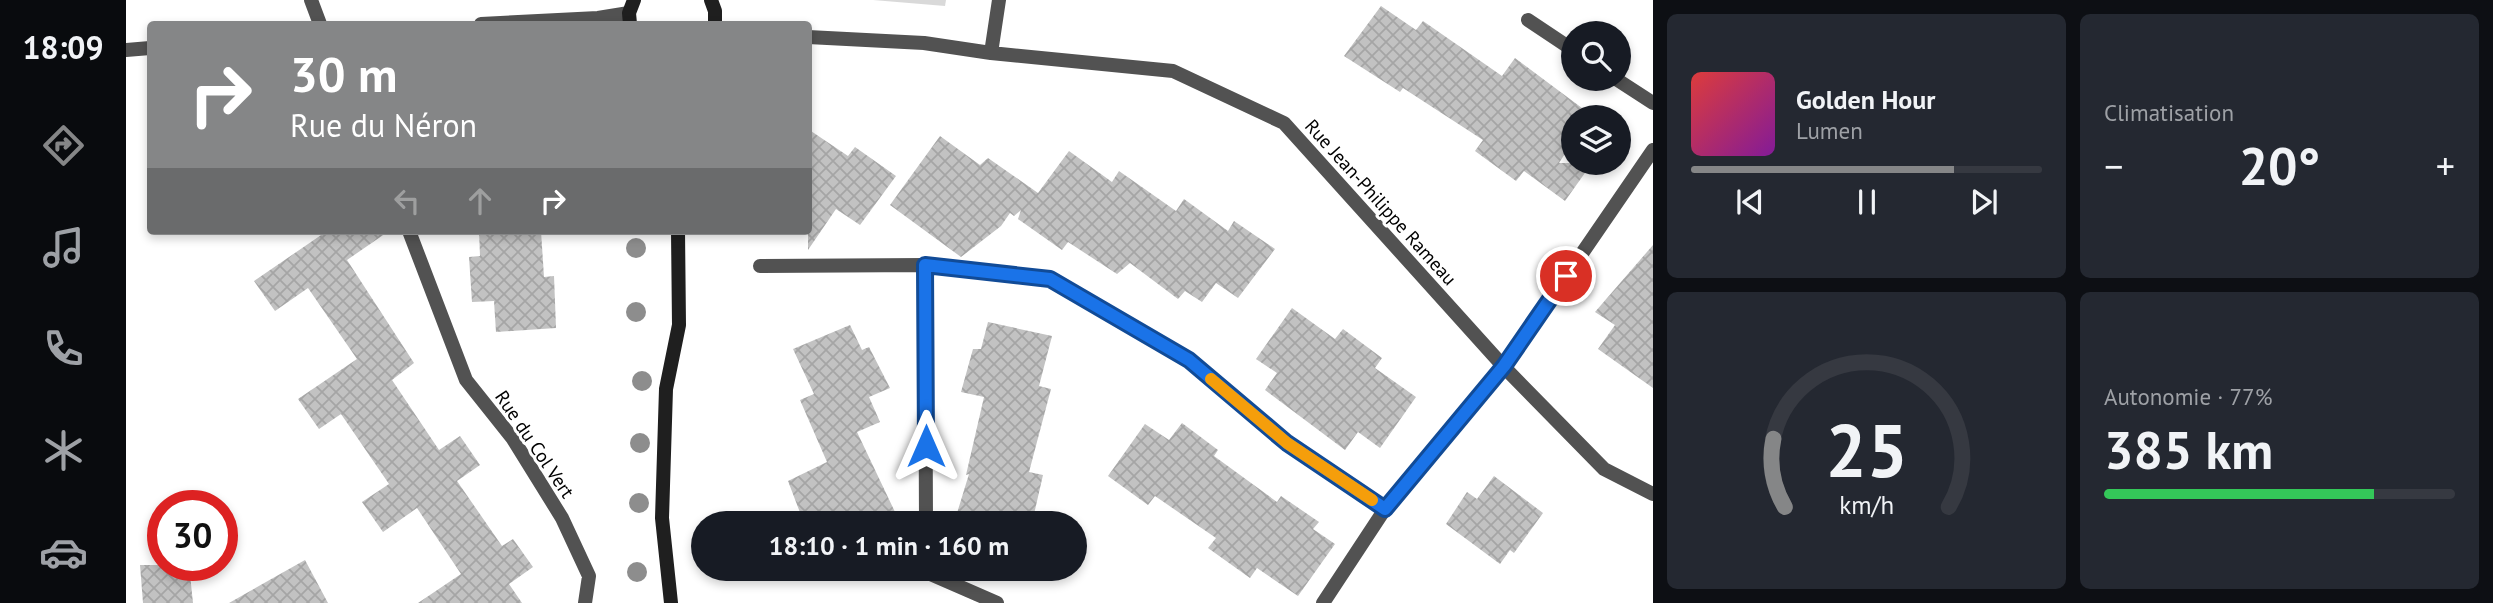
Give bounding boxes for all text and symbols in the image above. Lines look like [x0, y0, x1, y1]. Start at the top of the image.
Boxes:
map controls [1561, 21, 1631, 175]
button: search [1561, 21, 1631, 91]
text: 18:09 [22, 26, 104, 68]
text: 30 m [290, 42, 397, 106]
icon: right [175, 49, 266, 140]
text: Golden Hour [1796, 83, 1935, 116]
text: Climatisation [2104, 98, 2234, 127]
text: Rue du Néron [290, 104, 477, 146]
button: layers [1561, 105, 1631, 175]
street label: Rue Jean-Philippe Rameau [1300, 114, 1462, 290]
text: Lumen [1796, 116, 1863, 145]
icon: directions [39, 121, 88, 170]
text: 20° [2239, 132, 2320, 199]
text: − [2104, 141, 2123, 190]
text: + [2436, 141, 2455, 190]
icon: left [388, 182, 426, 220]
icon: ahead [461, 182, 499, 220]
icon: right [534, 182, 572, 220]
icon: previous [1731, 183, 1769, 221]
icon: pause [1848, 183, 1886, 221]
icon: next [1965, 183, 2003, 221]
icon: music [39, 223, 88, 272]
pin [1536, 246, 1596, 306]
icon: arrive [1547, 257, 1585, 295]
icon: phone [39, 324, 88, 373]
text: Autonomie · 77% [2104, 382, 2272, 411]
street label: Rue du Col Vert [490, 386, 580, 503]
text: 25 [1825, 403, 1908, 497]
position arrow [889, 409, 963, 483]
text: 385 km [2104, 416, 2273, 483]
icon: climate [39, 426, 88, 475]
text: km/h [1839, 488, 1894, 520]
speed limit sign: 30 [147, 490, 238, 581]
icon: car [39, 528, 88, 577]
text: 18:10 · 1 min · 160 m [769, 529, 1009, 562]

